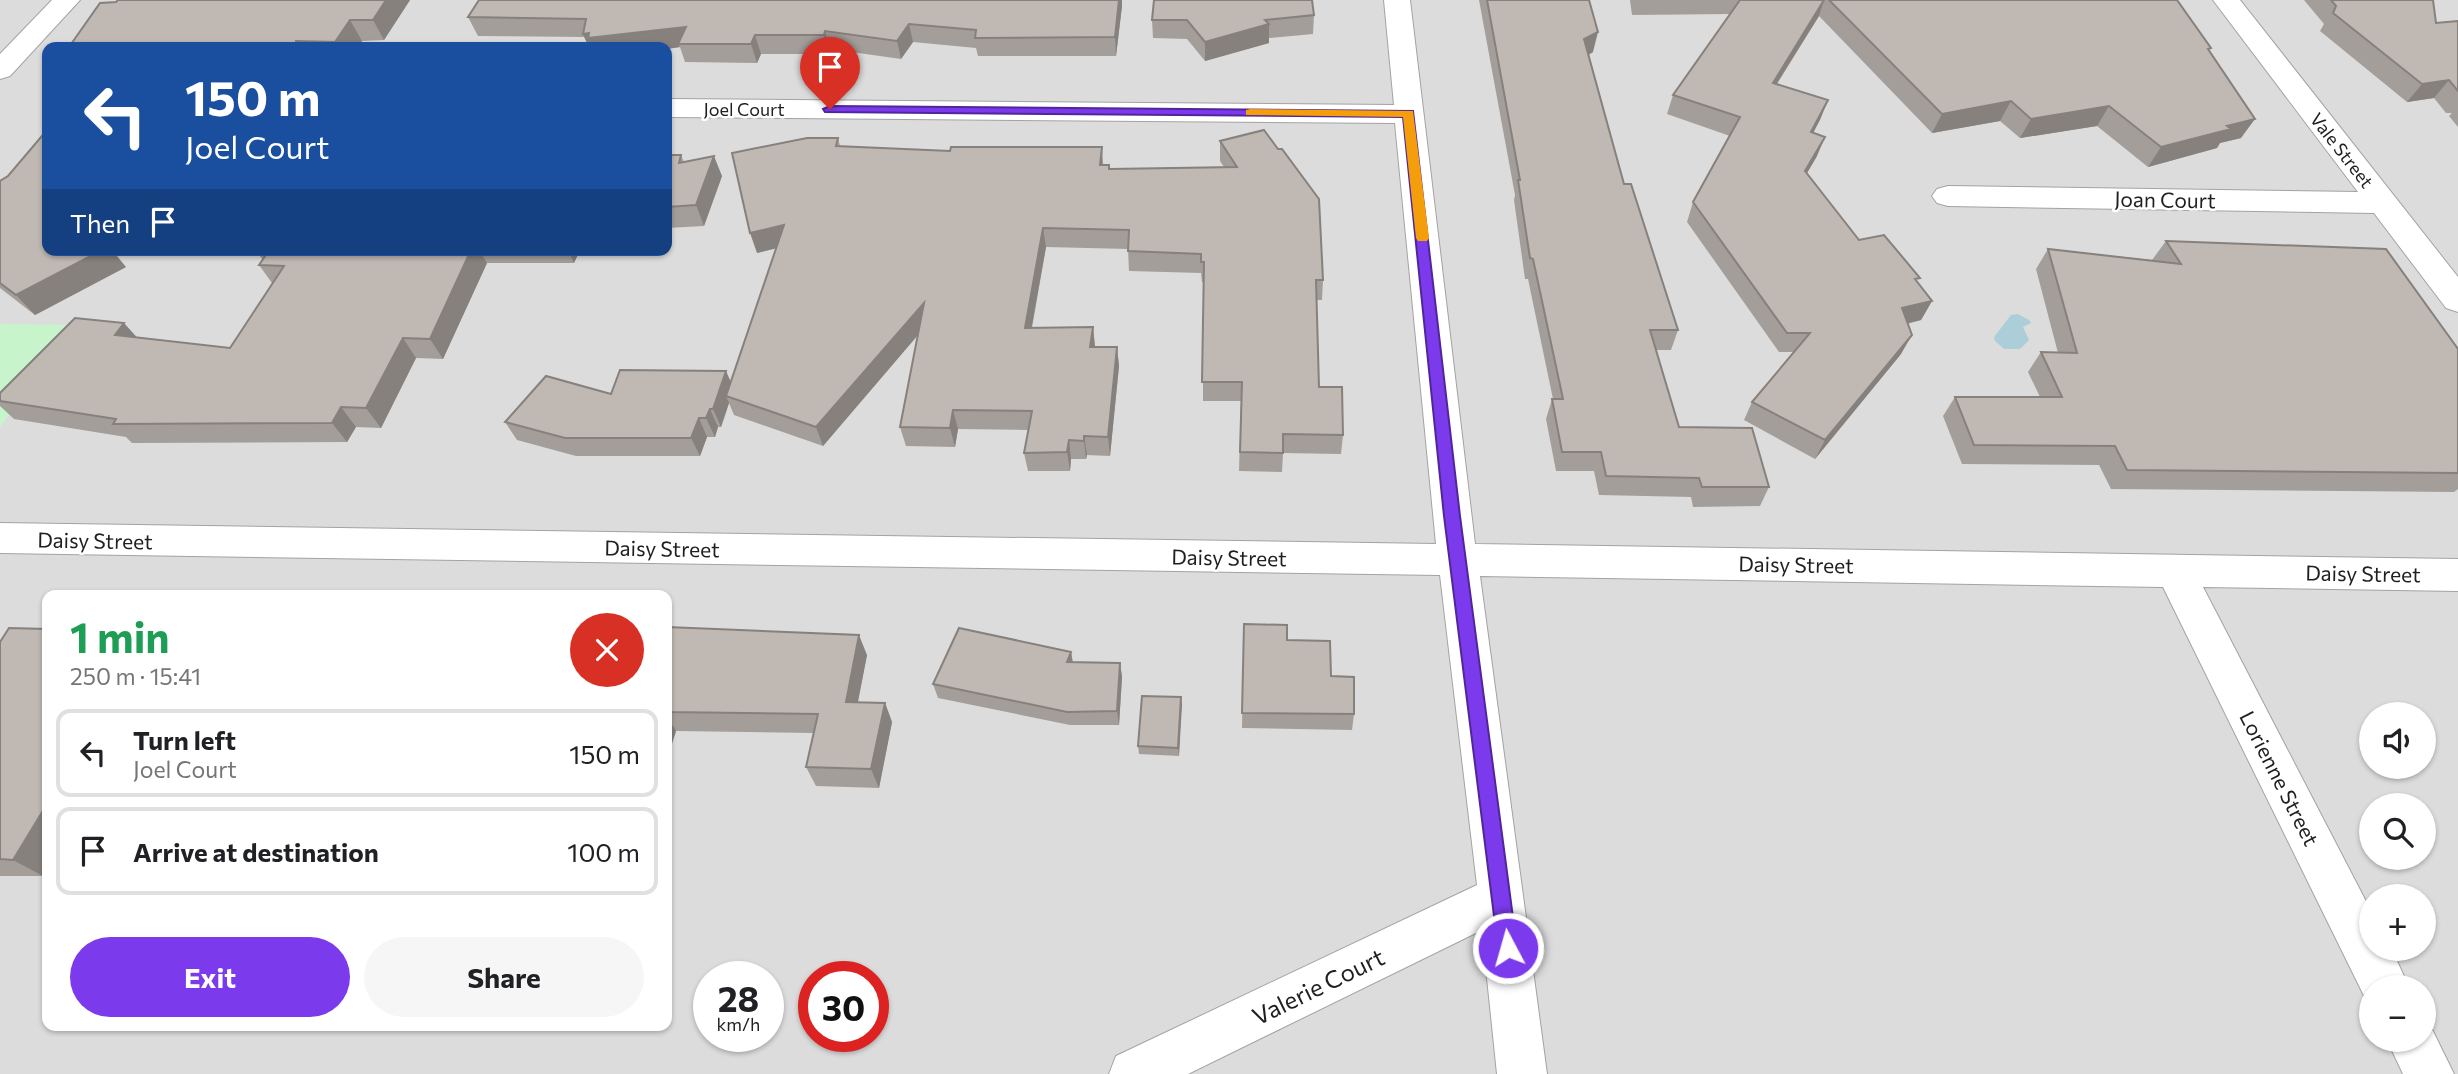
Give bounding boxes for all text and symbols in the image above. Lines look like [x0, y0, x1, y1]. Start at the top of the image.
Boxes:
pin [800, 37, 860, 109]
icon: arrive [811, 48, 849, 86]
text: 150 m [185, 66, 320, 126]
icon: left [70, 70, 161, 161]
street label: Joel Court [703, 98, 785, 120]
street label: Vale Street [2306, 108, 2378, 192]
text: Joel Court [185, 126, 329, 166]
street label: Joan Court [2114, 186, 2216, 212]
icon: arrive [144, 203, 182, 241]
text: Then [70, 207, 130, 238]
street label: Daisy Street [37, 526, 153, 554]
street label: Daisy Street [604, 534, 720, 562]
street label: Daisy Street [1171, 543, 1287, 571]
street label: Daisy Street [1738, 550, 1854, 578]
street label: Daisy Street [2305, 559, 2421, 587]
text: 1 min [70, 610, 170, 662]
button: close [570, 613, 644, 687]
text: 250 m · 15:41 [70, 662, 201, 690]
map controls [2359, 702, 2436, 1052]
button: sound [2359, 702, 2436, 779]
street label: Lorienne Street [2235, 706, 2325, 850]
text: Turn left [133, 724, 236, 755]
icon: left [74, 734, 112, 772]
text: 150 m [569, 738, 640, 769]
text: Joel Court [133, 755, 237, 783]
button: search [2359, 793, 2436, 870]
icon: arrive [74, 832, 112, 870]
text: Arrive at destination [133, 836, 379, 867]
text: 100 m [567, 836, 640, 867]
button: + [2359, 884, 2436, 961]
position arrow [1471, 911, 1545, 985]
button: Exit [70, 937, 350, 1017]
button: Share [364, 937, 644, 1017]
street label: Valerie Court [1247, 942, 1389, 1030]
speed limit sign: 30 [798, 961, 889, 1052]
button: − [2359, 975, 2436, 1052]
text: 28 [718, 976, 759, 1019]
text: km/h [717, 1013, 760, 1035]

